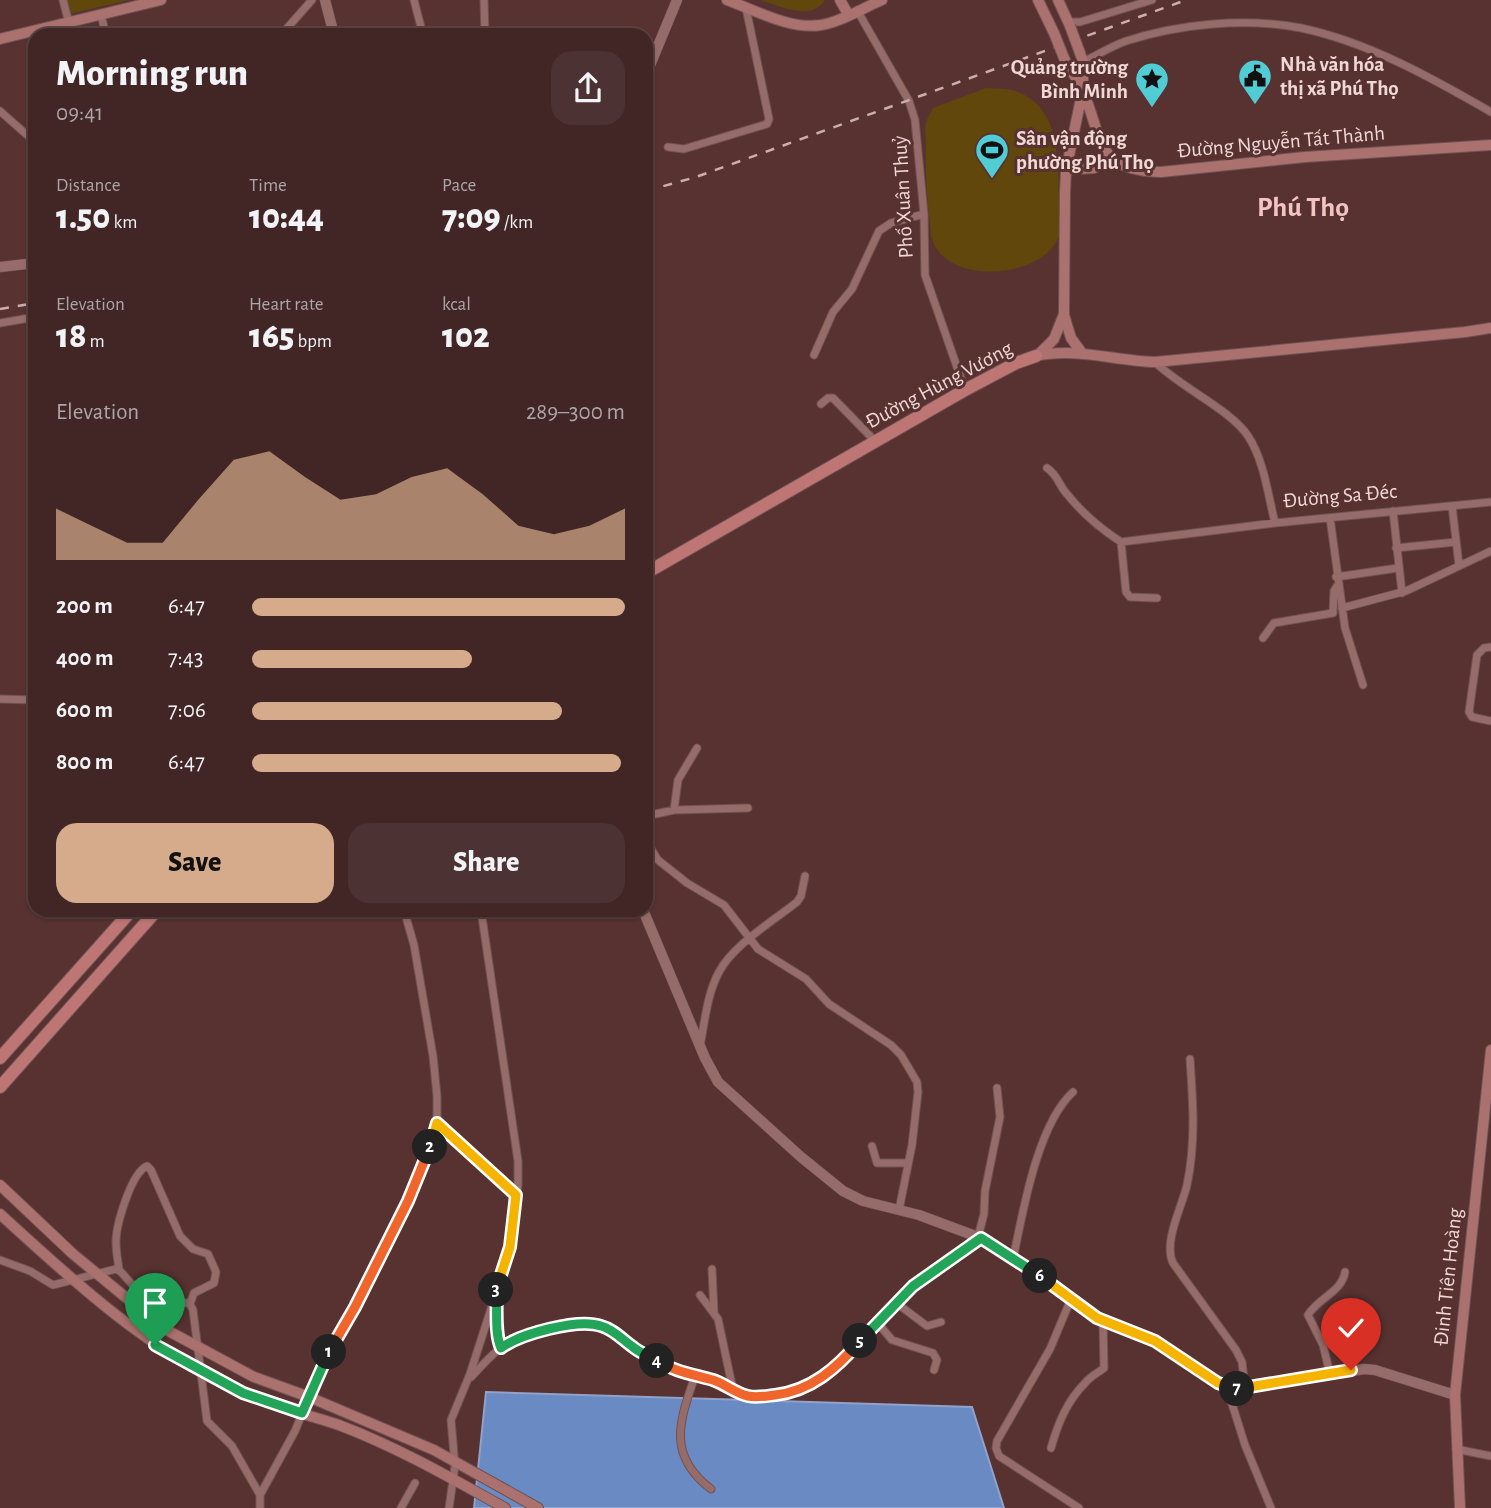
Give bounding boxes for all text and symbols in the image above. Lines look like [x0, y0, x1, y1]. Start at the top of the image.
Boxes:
button: share [551, 51, 625, 125]
place label: Nhà văn hóa thị xã Phú Thọ [1280, 54, 1399, 99]
text: Morning run [56, 55, 248, 93]
place label: Quảng trường Bình Minh [1011, 57, 1128, 102]
public building icon: Nhà văn hóa thị xã Phú Thọ [1236, 57, 1274, 106]
place icon: Quảng trường Bình Minh [1133, 60, 1171, 109]
text: 09:41 [56, 102, 103, 125]
street label: Đường Nguyễn Tất Thành [1176, 121, 1386, 162]
place label: Sân vận động phường Phú Thọ [1016, 128, 1154, 173]
sports icon: Sân vận động phường Phú Thọ [973, 131, 1011, 180]
street label: Phố Xuân Thuỷ [889, 135, 917, 259]
text: Distance [56, 176, 120, 195]
text: Time [249, 176, 287, 195]
text: Pace [442, 176, 476, 195]
district label: Phú Thọ [1257, 194, 1349, 222]
text: 1.50 [56, 200, 110, 235]
text: 10:44 [249, 200, 324, 235]
text: 7:09 [442, 200, 501, 235]
text: km [110, 213, 137, 232]
text: /km [501, 213, 533, 232]
text: Elevation [56, 295, 125, 314]
text: Heart rate [249, 295, 324, 314]
text: kcal [442, 295, 471, 314]
text: 18 [56, 319, 86, 354]
text: 165 [249, 319, 294, 354]
text: 102 [442, 319, 490, 354]
text: m [86, 332, 105, 351]
text: bpm [294, 332, 332, 351]
street label: Đường Hùng Vương [862, 337, 1017, 433]
text: Elevation [56, 401, 139, 424]
text: 289–300 m [526, 401, 625, 424]
street label: Đường Sa Đéc [1282, 481, 1398, 511]
text: 200 m [56, 595, 113, 618]
text: 6:47 [168, 595, 205, 618]
text: 400 m [56, 647, 114, 670]
text: 7:43 [168, 647, 203, 670]
text: 600 m [56, 699, 113, 722]
text: 7:06 [168, 699, 206, 722]
text: 800 m [56, 751, 113, 774]
text: 6:47 [168, 751, 205, 774]
button: Save [56, 823, 334, 903]
button: Share [348, 823, 625, 903]
pin: 2 [412, 1130, 448, 1164]
text: 2 [425, 1137, 434, 1156]
street label: Đinh Tiên Hoàng [1430, 1206, 1466, 1347]
pin: 6 [1023, 1258, 1058, 1294]
text: 6 [1035, 1266, 1044, 1285]
pin: 3 [478, 1272, 514, 1308]
pin [125, 1273, 185, 1345]
text: 3 [491, 1280, 500, 1299]
icon: arrive [136, 1284, 174, 1322]
pin [1321, 1298, 1381, 1370]
icon: check [1332, 1309, 1370, 1347]
pin: 5 [842, 1324, 878, 1358]
text: 5 [855, 1331, 864, 1350]
pin: 1 [312, 1334, 346, 1370]
text: 1 [325, 1342, 332, 1361]
pin: 4 [640, 1344, 674, 1378]
text: 4 [652, 1351, 661, 1370]
pin: 7 [1220, 1372, 1254, 1406]
text: 7 [1232, 1379, 1241, 1398]

